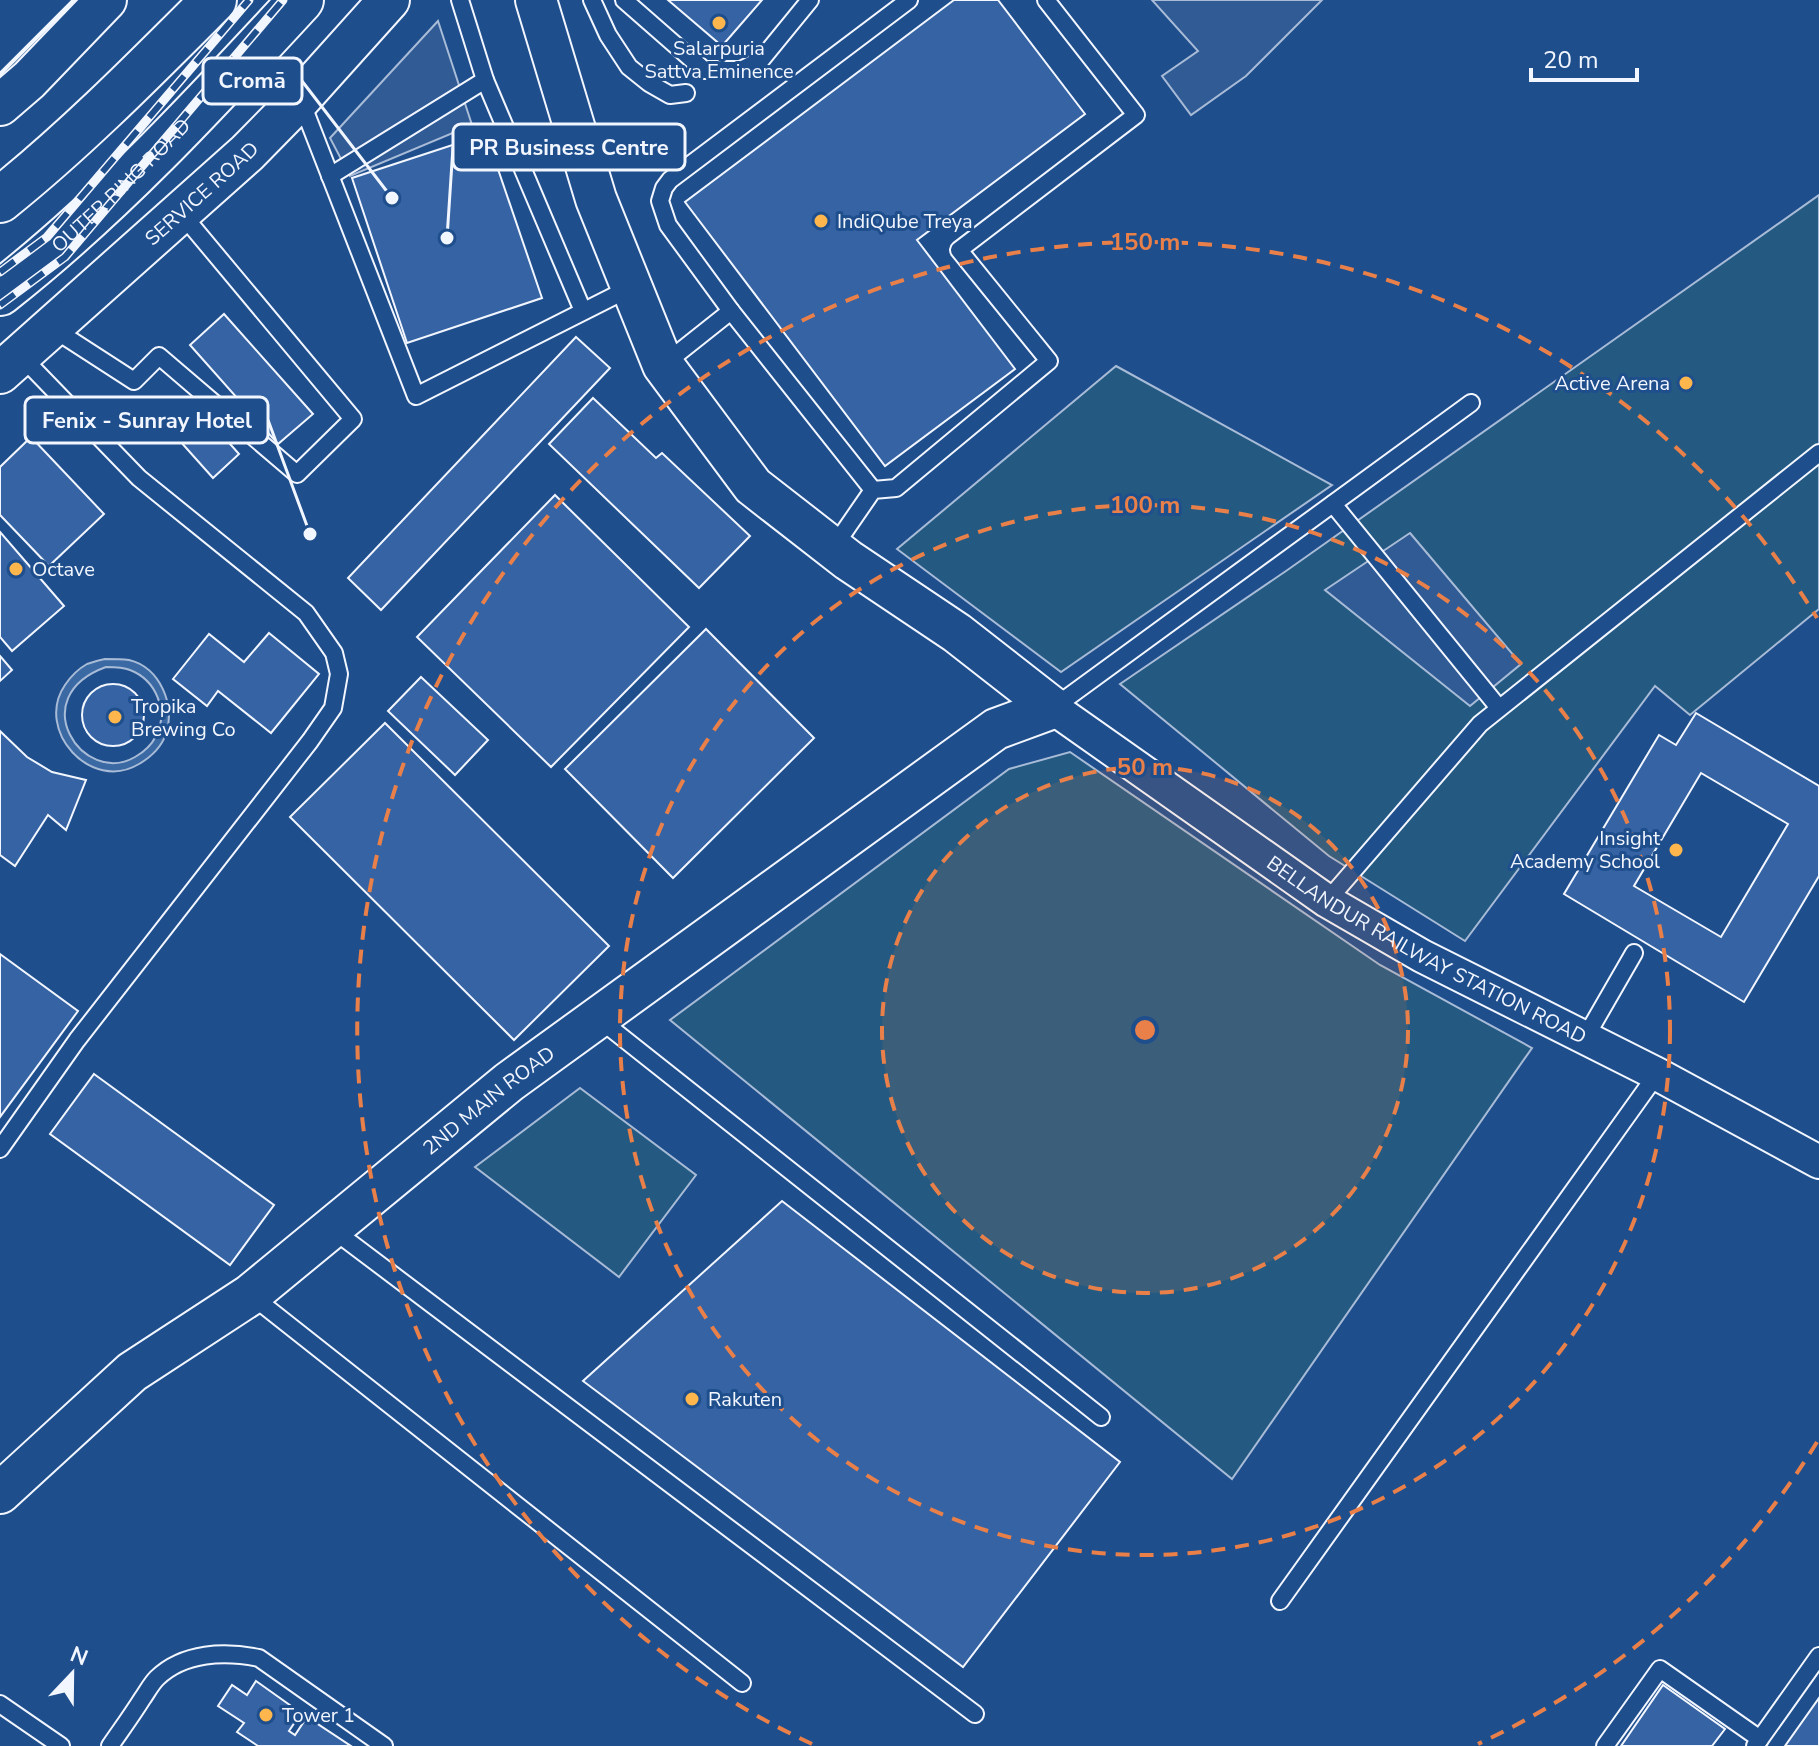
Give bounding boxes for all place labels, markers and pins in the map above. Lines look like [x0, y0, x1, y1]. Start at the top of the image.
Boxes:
marker: Salarpuria Sattva Eminence [710, 14, 728, 32]
place label: Salarpuria Sattva Eminence [644, 35, 794, 85]
callout: Cromā [203, 58, 302, 104]
callout: PR Business Centre [453, 124, 685, 170]
place label: IndiQube Treya [837, 208, 973, 235]
marker: IndiQube Treya [812, 212, 830, 230]
place label: Active Arena [1554, 370, 1670, 397]
marker: Active Arena [1677, 374, 1695, 392]
callout: Fenix - Sunray Hotel [25, 397, 268, 443]
place label: Octave [32, 556, 95, 583]
marker: Octave [7, 560, 25, 578]
place label: Tropika Brewing Co [131, 693, 236, 743]
marker: Tropika Brewing Co [106, 708, 124, 726]
place label: Insight Academy School [1510, 825, 1661, 875]
marker: Insight Academy School [1667, 841, 1685, 859]
centre of rings [1131, 1016, 1159, 1044]
place label: Rakuten [708, 1386, 782, 1413]
marker: Rakuten [683, 1390, 701, 1408]
place label: Tower 1 [282, 1702, 355, 1729]
marker: Tower 1 [257, 1706, 275, 1724]

